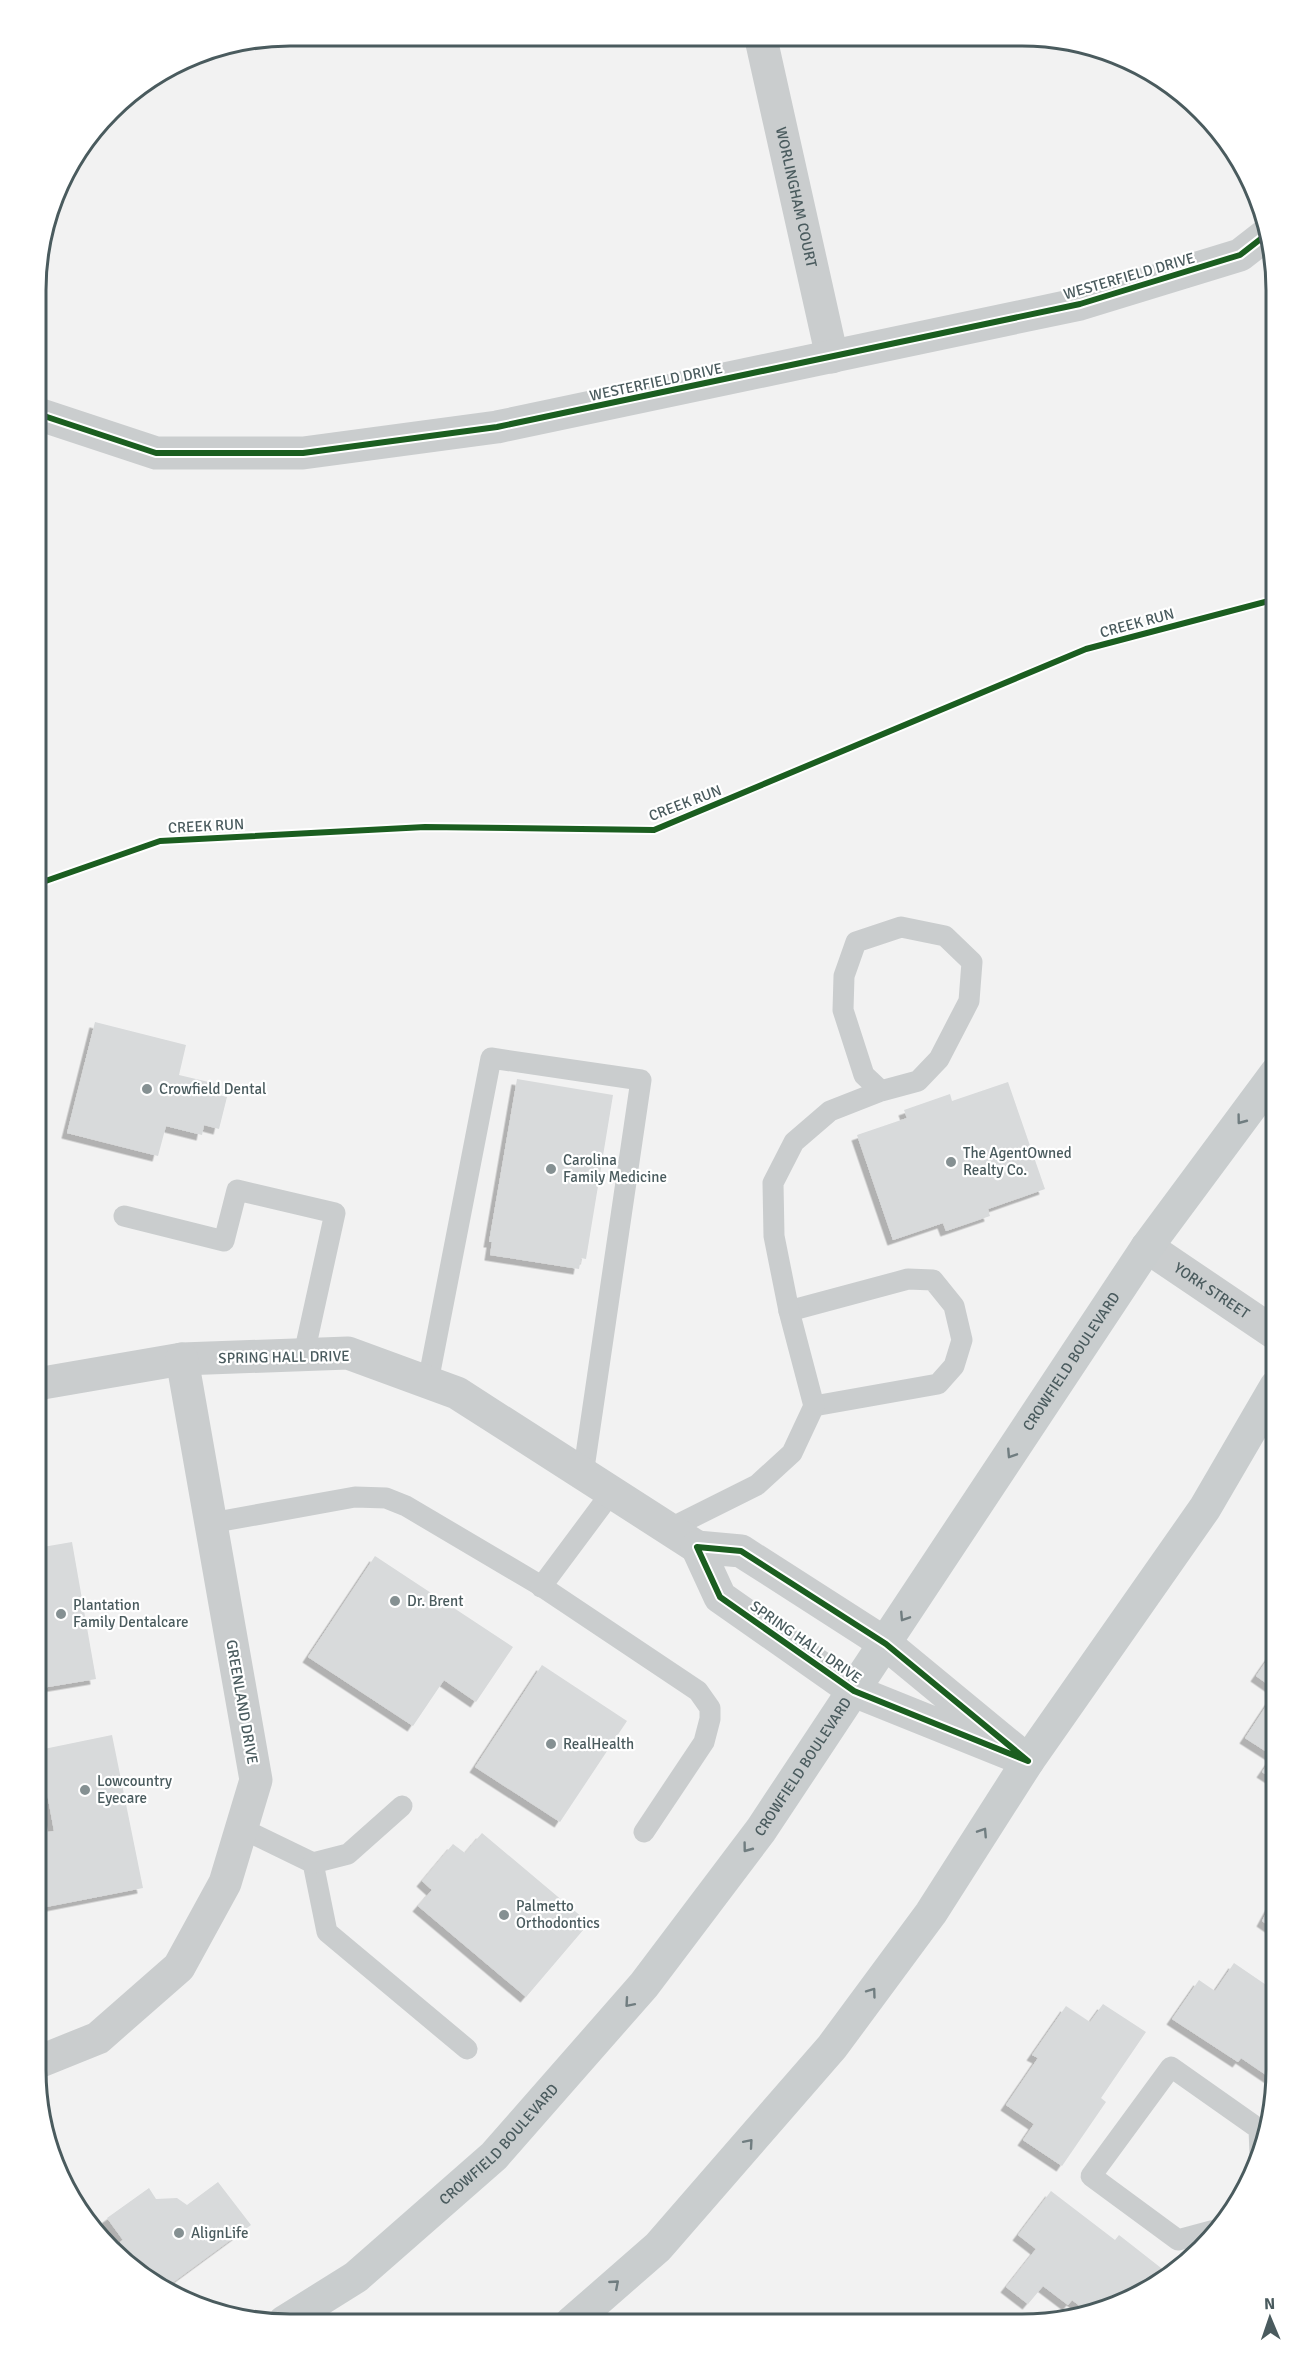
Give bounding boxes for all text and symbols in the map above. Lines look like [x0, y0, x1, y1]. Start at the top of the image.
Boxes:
street label: WORLINGHAM COURT [772, 125, 821, 270]
street label: WESTERFIELD DRIVE [1061, 249, 1197, 303]
street label: WESTERFIELD DRIVE [588, 359, 724, 405]
street label: CREEK RUN [1098, 604, 1176, 642]
street label: CREEK RUN [646, 781, 724, 825]
street label: CREEK RUN [167, 815, 245, 837]
place label: Crowfield Dental [159, 1080, 266, 1098]
marker: Crowfield Dental [140, 1082, 154, 1096]
one-way arrow [1237, 1114, 1248, 1125]
place label: The AgentOwned Realty Co. [963, 1144, 1072, 1179]
place label: Carolina Family Medicine [563, 1151, 667, 1186]
marker: The AgentOwned Realty Co. [944, 1155, 958, 1169]
marker: Carolina Family Medicine [544, 1162, 558, 1176]
street label: YORK STREET [1170, 1259, 1253, 1323]
street label: CROWFIELD BOULEVARD [1019, 1289, 1124, 1434]
street label: SPRING HALL DRIVE [218, 1347, 350, 1367]
one-way arrow [1007, 1447, 1018, 1458]
place label: Dr. Brent [407, 1592, 464, 1610]
marker: Dr. Brent [388, 1594, 402, 1608]
place label: Plantation Family Dentalcare [73, 1596, 188, 1631]
street label: SPRING HALL DRIVE [747, 1597, 865, 1687]
marker: Plantation Family Dentalcare [54, 1607, 68, 1621]
one-way arrow [900, 1610, 911, 1621]
street label: GREENLAND DRIVE [222, 1638, 262, 1766]
street label: CROWFIELD BOULEVARD [751, 1694, 855, 1840]
place label: RealHealth [563, 1735, 634, 1753]
marker: RealHealth [544, 1737, 558, 1751]
place label: Lowcountry Eyecare [97, 1772, 172, 1807]
marker: Lowcountry Eyecare [78, 1783, 92, 1797]
one-way arrow [976, 1827, 987, 1838]
one-way arrow [744, 1842, 755, 1853]
place label: Palmetto Orthodontics [516, 1897, 600, 1932]
marker: Palmetto Orthodontics [497, 1908, 511, 1922]
one-way arrow [865, 1988, 876, 1999]
one-way arrow [625, 1996, 636, 2007]
street label: CROWFIELD BOULEVARD [436, 2080, 562, 2209]
one-way arrow [742, 2139, 753, 2150]
place label: AlignLife [191, 2224, 248, 2242]
marker: AlignLife [172, 2226, 186, 2240]
one-way arrow [608, 2280, 619, 2291]
north arrow [1240, 2288, 1300, 2348]
text: N [1264, 2294, 1275, 2314]

